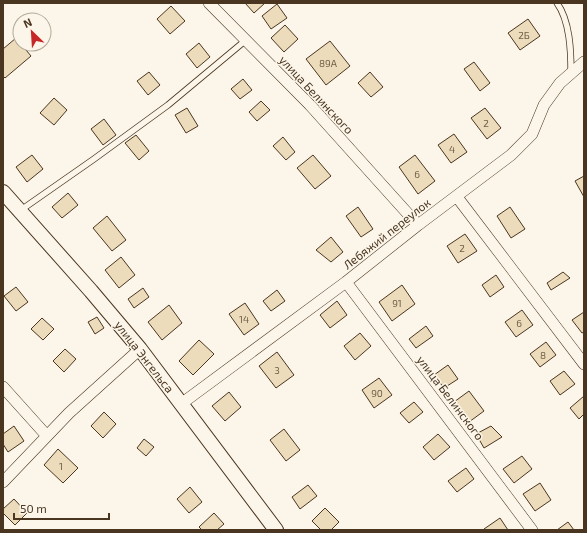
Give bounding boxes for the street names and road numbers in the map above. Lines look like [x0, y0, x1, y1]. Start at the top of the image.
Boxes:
street label: улица Белинского [276, 52, 357, 137]
street label: Лебяжий переулок [340, 194, 434, 272]
street label: улица Энгельса [112, 318, 177, 396]
street label: улица Белинского [414, 352, 487, 443]

